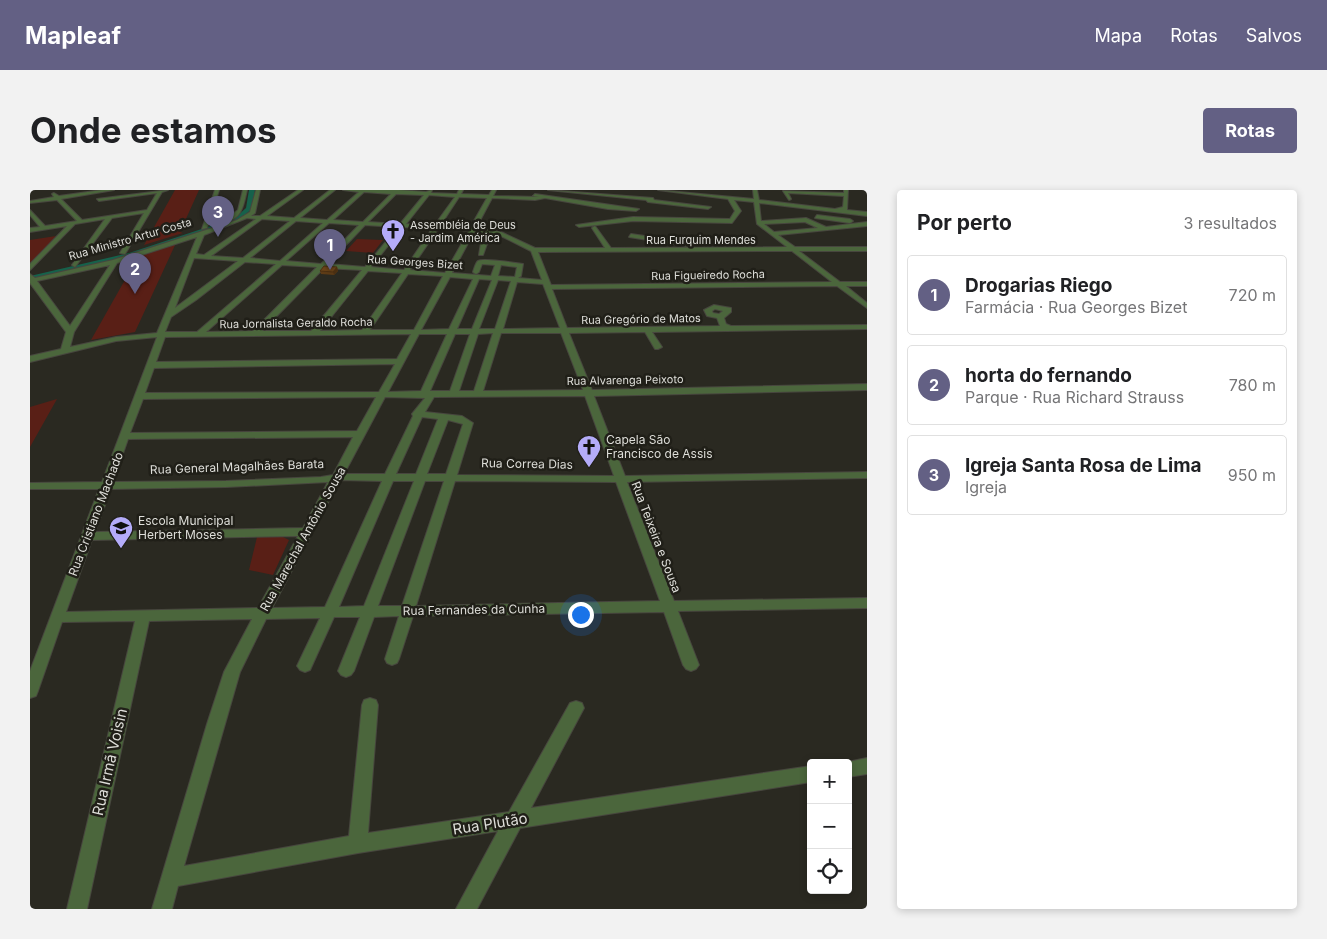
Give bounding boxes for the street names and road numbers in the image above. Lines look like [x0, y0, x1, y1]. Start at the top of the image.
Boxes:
street label: Rua Ministro Artur Costa [67, 215, 193, 263]
street label: Rua Furquim Mendes [646, 233, 756, 247]
street label: Rua Georges Bizet [367, 252, 464, 272]
street label: Rua Figueiredo Rocha [651, 267, 765, 283]
street label: Rua Gregório de Matos [581, 311, 701, 327]
street label: Rua Jornalista Geraldo Rocha [219, 315, 373, 331]
street label: Rua Alvarenga Peixoto [566, 372, 684, 388]
street label: Rua Cristiano Machado [65, 450, 126, 578]
street label: Rua Correa Dias [481, 455, 573, 472]
street label: Rua General Magalhães Barata [150, 456, 324, 477]
street label: Rua Marechal Antônio Sousa [257, 464, 349, 614]
street label: Rua Teixeira e Sousa [628, 479, 685, 595]
street label: Rua Fernandes da Cunha [403, 601, 545, 618]
street label: Rua Irmã Voisin [88, 706, 131, 817]
street label: Rua Plutão [451, 808, 529, 839]

